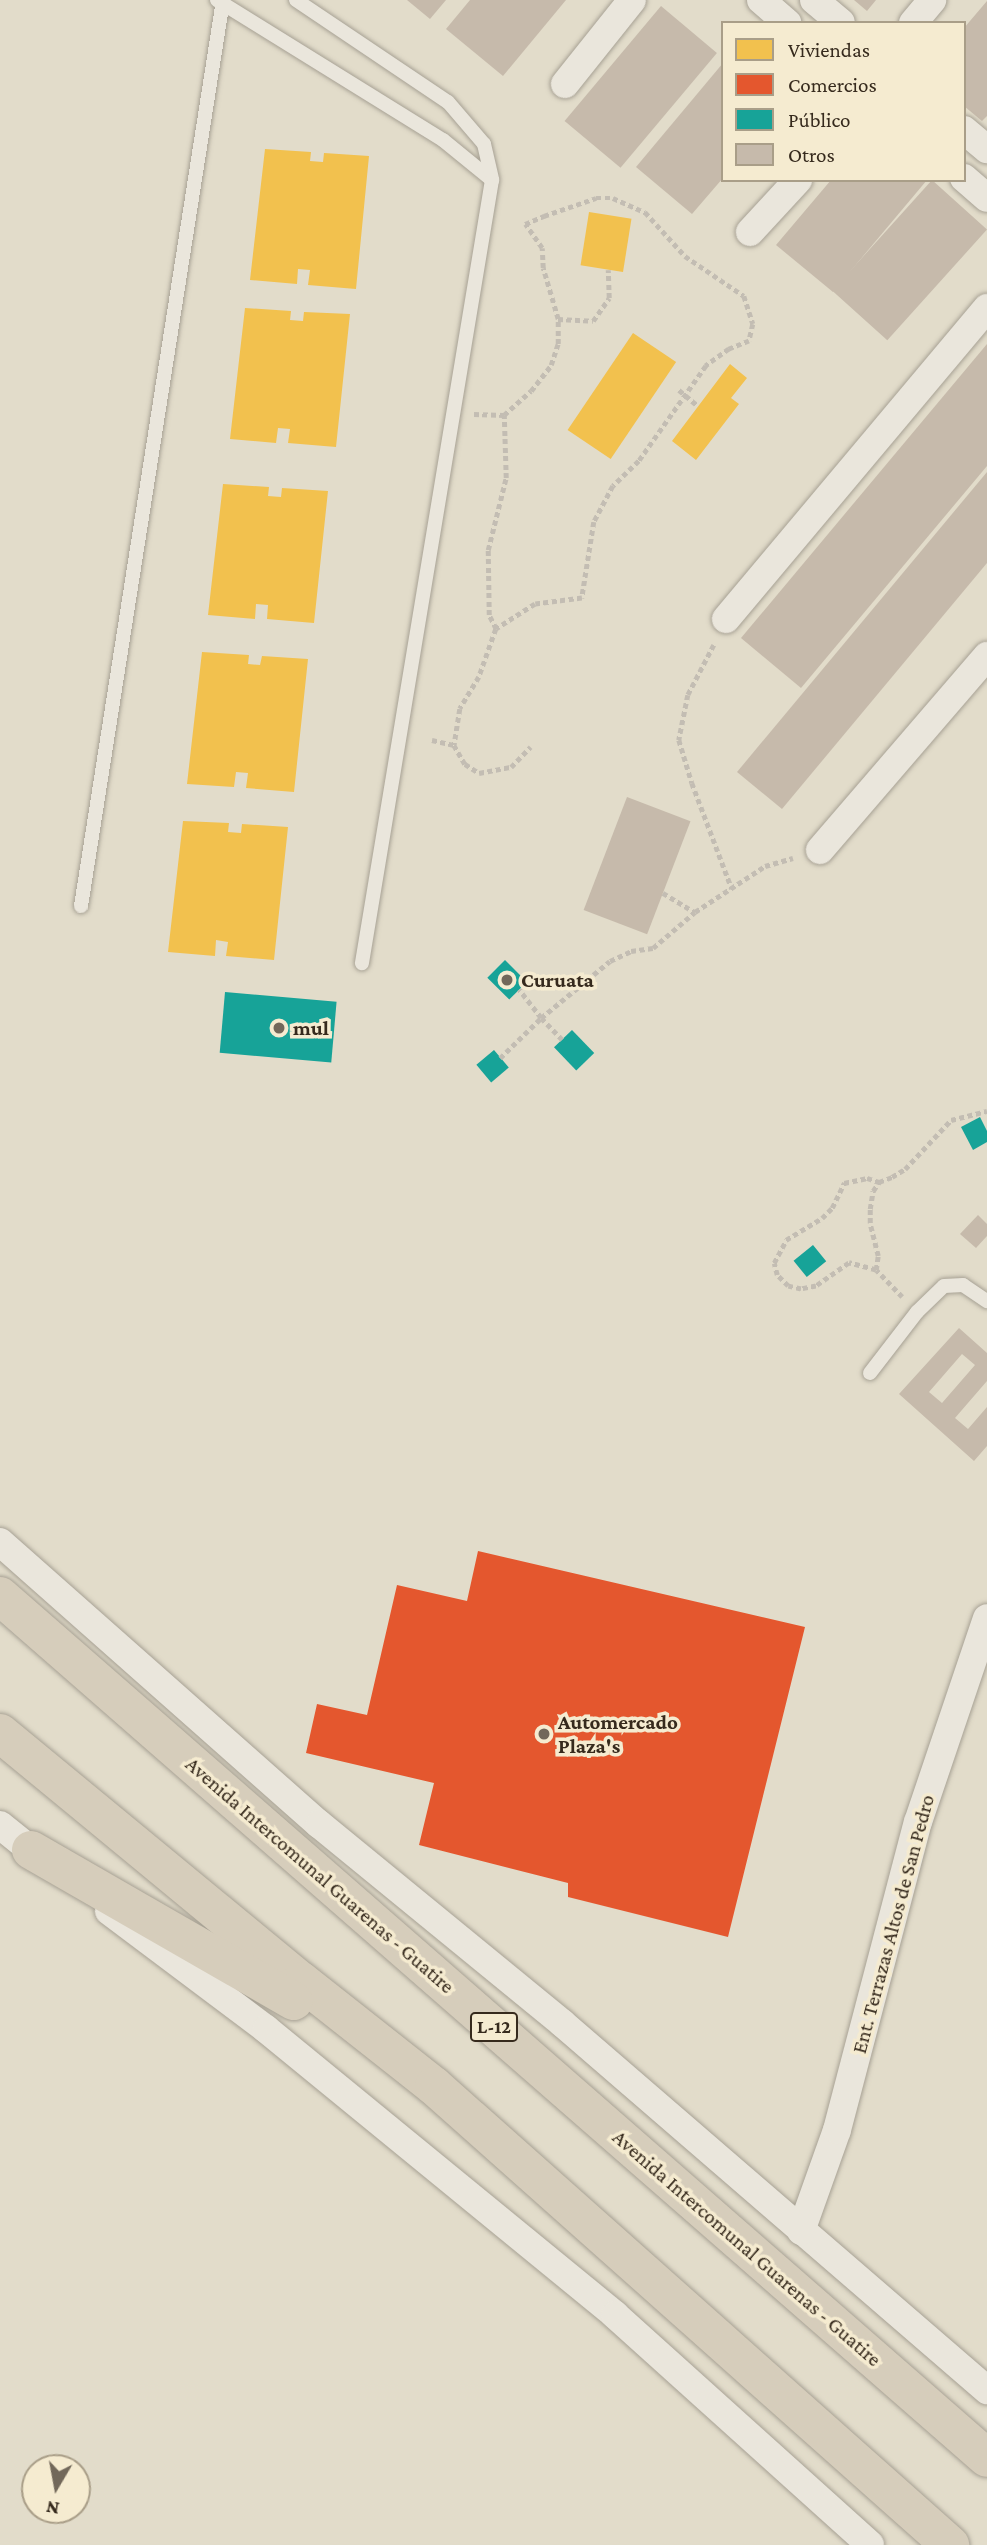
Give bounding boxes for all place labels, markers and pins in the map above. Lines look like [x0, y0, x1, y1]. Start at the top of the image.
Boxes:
place label: Curuata [521, 967, 594, 993]
marker: Curuata [499, 972, 515, 988]
place label: mul [293, 1015, 329, 1041]
marker: mul [271, 1020, 287, 1036]
place label: Automercado Plaza's [558, 1709, 678, 1759]
marker: Automercado Plaza's [536, 1726, 552, 1742]

